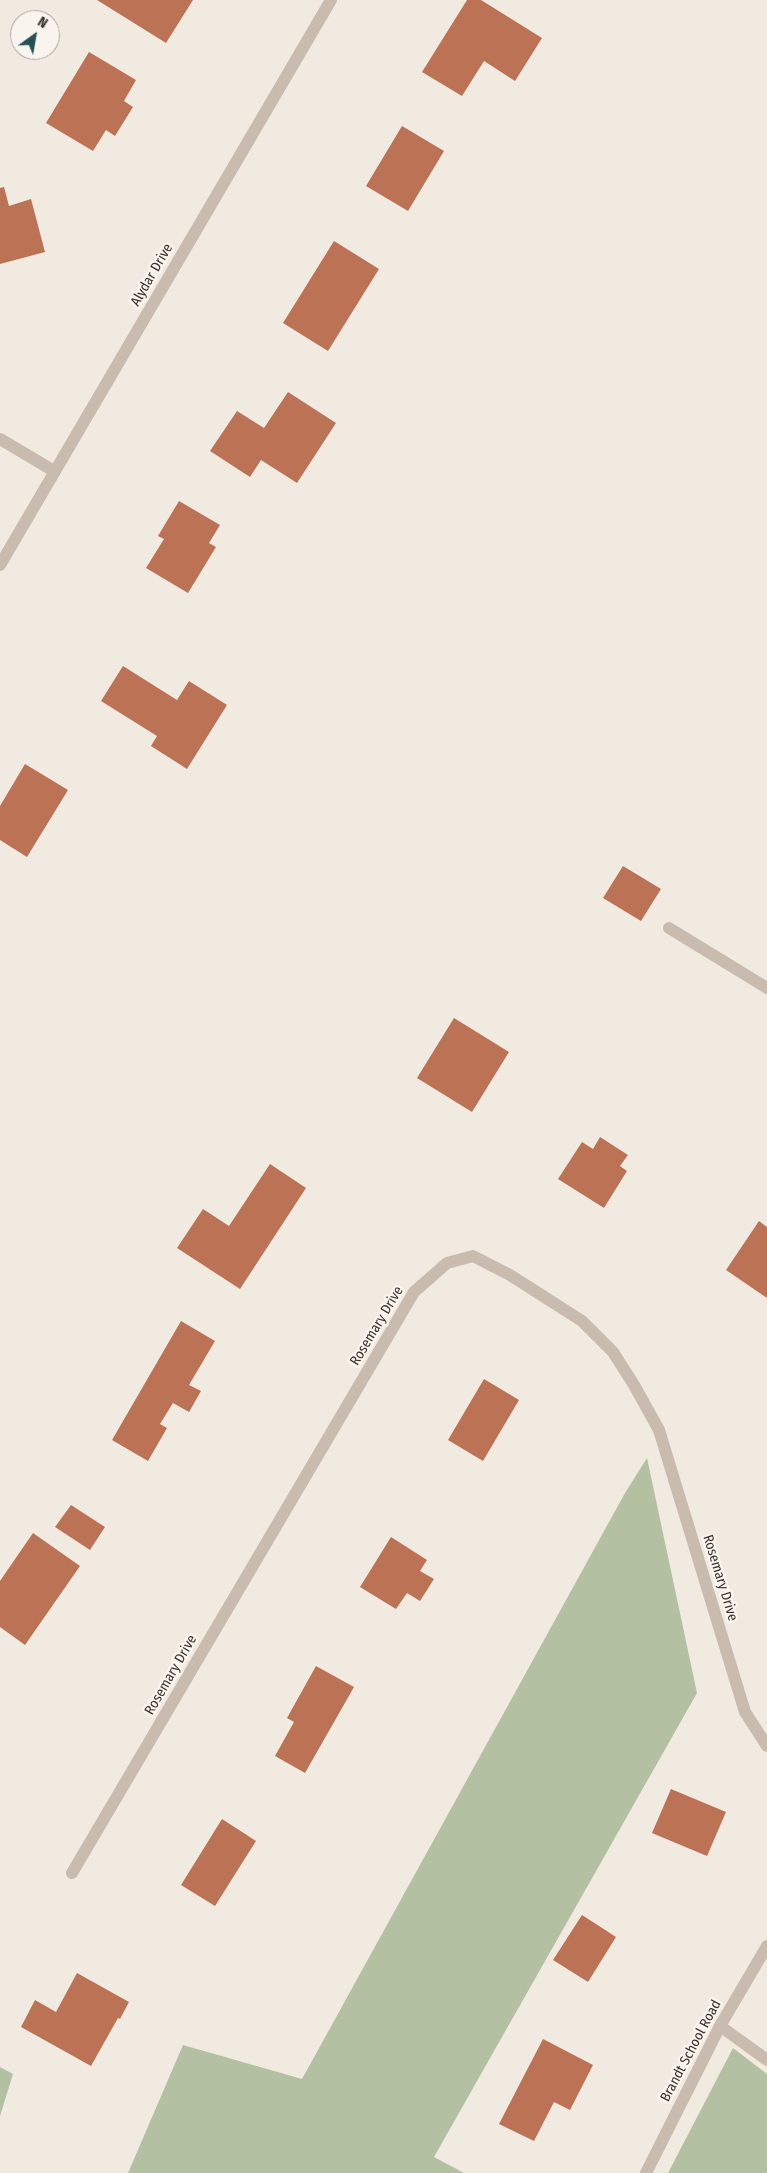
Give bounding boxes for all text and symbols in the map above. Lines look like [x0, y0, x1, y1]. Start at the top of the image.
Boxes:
north arrow [10, 10, 60, 60]
text: N [35, 13, 51, 32]
street label: Alydar Drive [127, 241, 177, 309]
street label: Rosemary Drive [347, 1283, 407, 1369]
street label: Rosemary Drive [699, 1533, 741, 1623]
street label: Rosemary Drive [141, 1632, 201, 1718]
street label: Brandt School Road [657, 1997, 725, 2105]

